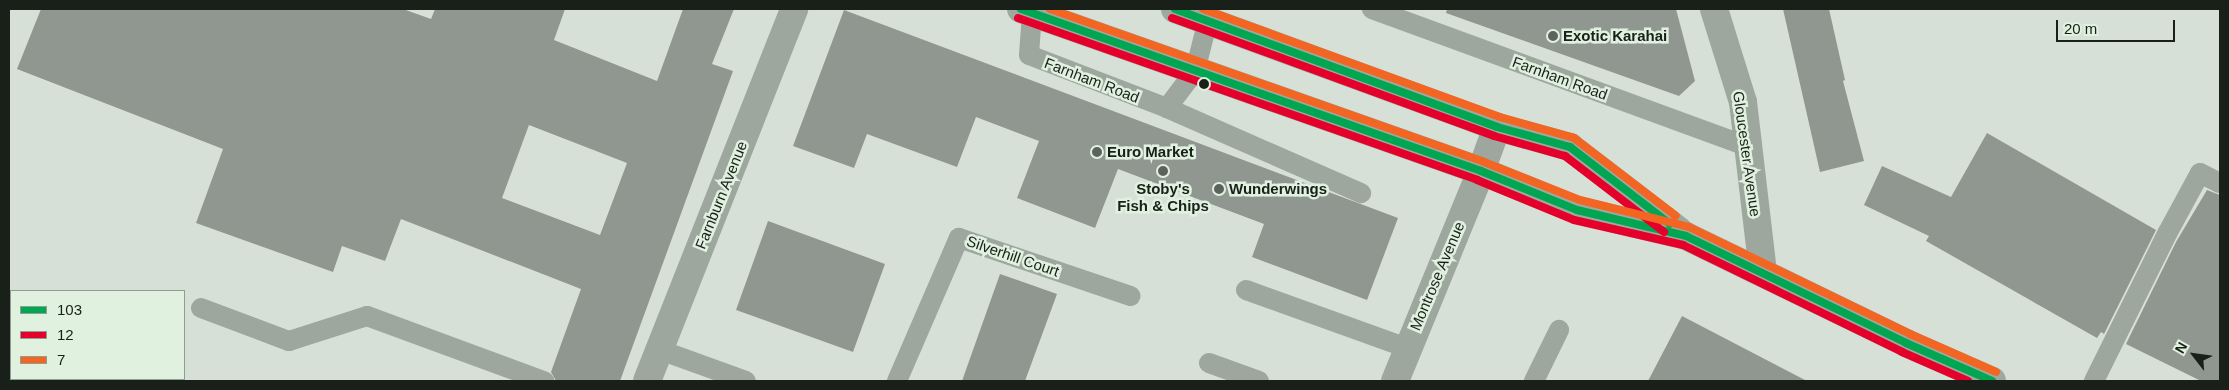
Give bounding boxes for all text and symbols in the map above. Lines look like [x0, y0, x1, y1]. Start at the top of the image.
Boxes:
scale bar [2059, 10, 2178, 42]
text: 20 m [2064, 20, 2097, 37]
place label: Exotic Karahai [1563, 27, 1667, 45]
marker: Exotic Karahai [1547, 30, 1559, 42]
street label: Farnham Road [1510, 52, 1610, 104]
street label: Farnham Road [1042, 54, 1142, 106]
unlabelled marker [1199, 79, 1209, 89]
street label: Gloucester Avenue [1729, 90, 1765, 218]
street label: Farnburn Avenue [691, 138, 751, 252]
place label: Euro Market [1107, 143, 1194, 161]
marker: Euro Market [1091, 146, 1103, 158]
marker: Stoby's Fish & Chips [1157, 165, 1169, 177]
place label: Stoby's Fish & Chips [1117, 179, 1209, 214]
place label: Wunderwings [1229, 180, 1327, 198]
marker: Wunderwings [1213, 183, 1225, 195]
street label: Montrose Avenue [1406, 218, 1468, 334]
street label: Silverhill Court [964, 232, 1062, 280]
legend [10, 290, 185, 380]
text: 103 [57, 301, 82, 318]
text: 12 [57, 326, 74, 343]
north arrow [2169, 330, 2219, 380]
text: N [2172, 339, 2190, 356]
text: 7 [57, 351, 65, 368]

